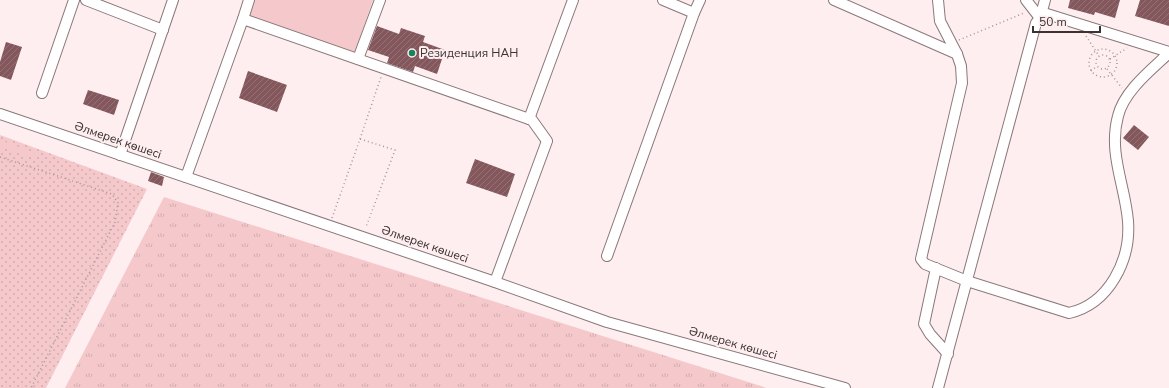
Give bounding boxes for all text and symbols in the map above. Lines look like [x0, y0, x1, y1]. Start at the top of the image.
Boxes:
scale bar [1033, 8, 1100, 34]
text: 50 m [1039, 14, 1067, 30]
place label: Резиденция НАН [420, 45, 518, 61]
marker: Резиденция НАН [407, 48, 417, 58]
street label: Әлмерек көшесі [72, 118, 164, 162]
street label: Әлмерек көшесі [379, 222, 471, 266]
street label: Әлмерек көшесі [687, 323, 779, 363]

